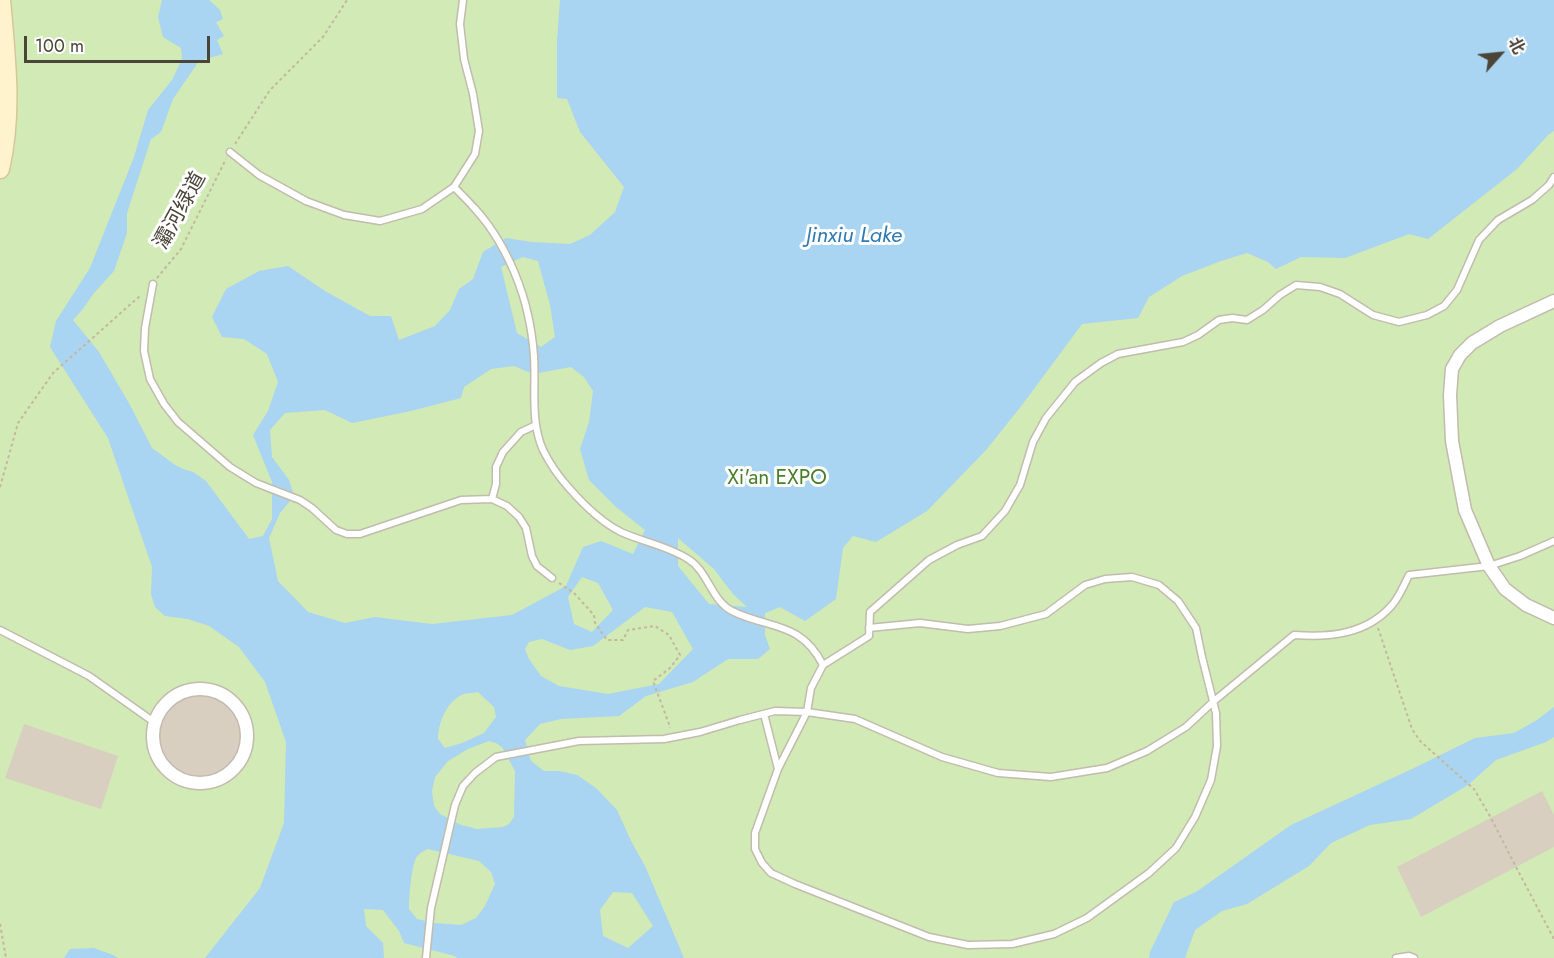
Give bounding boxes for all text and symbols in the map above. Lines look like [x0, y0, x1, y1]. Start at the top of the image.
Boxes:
scale bar [27, 24, 213, 62]
north arrow [1470, 24, 1530, 84]
text: 100 m [35, 33, 84, 59]
text: 北 [1503, 33, 1530, 58]
street label: 灞河绿道 [150, 168, 212, 254]
water label: Jinxiu Lake [806, 224, 902, 250]
park label: Xi'an EXPO [727, 466, 827, 492]

